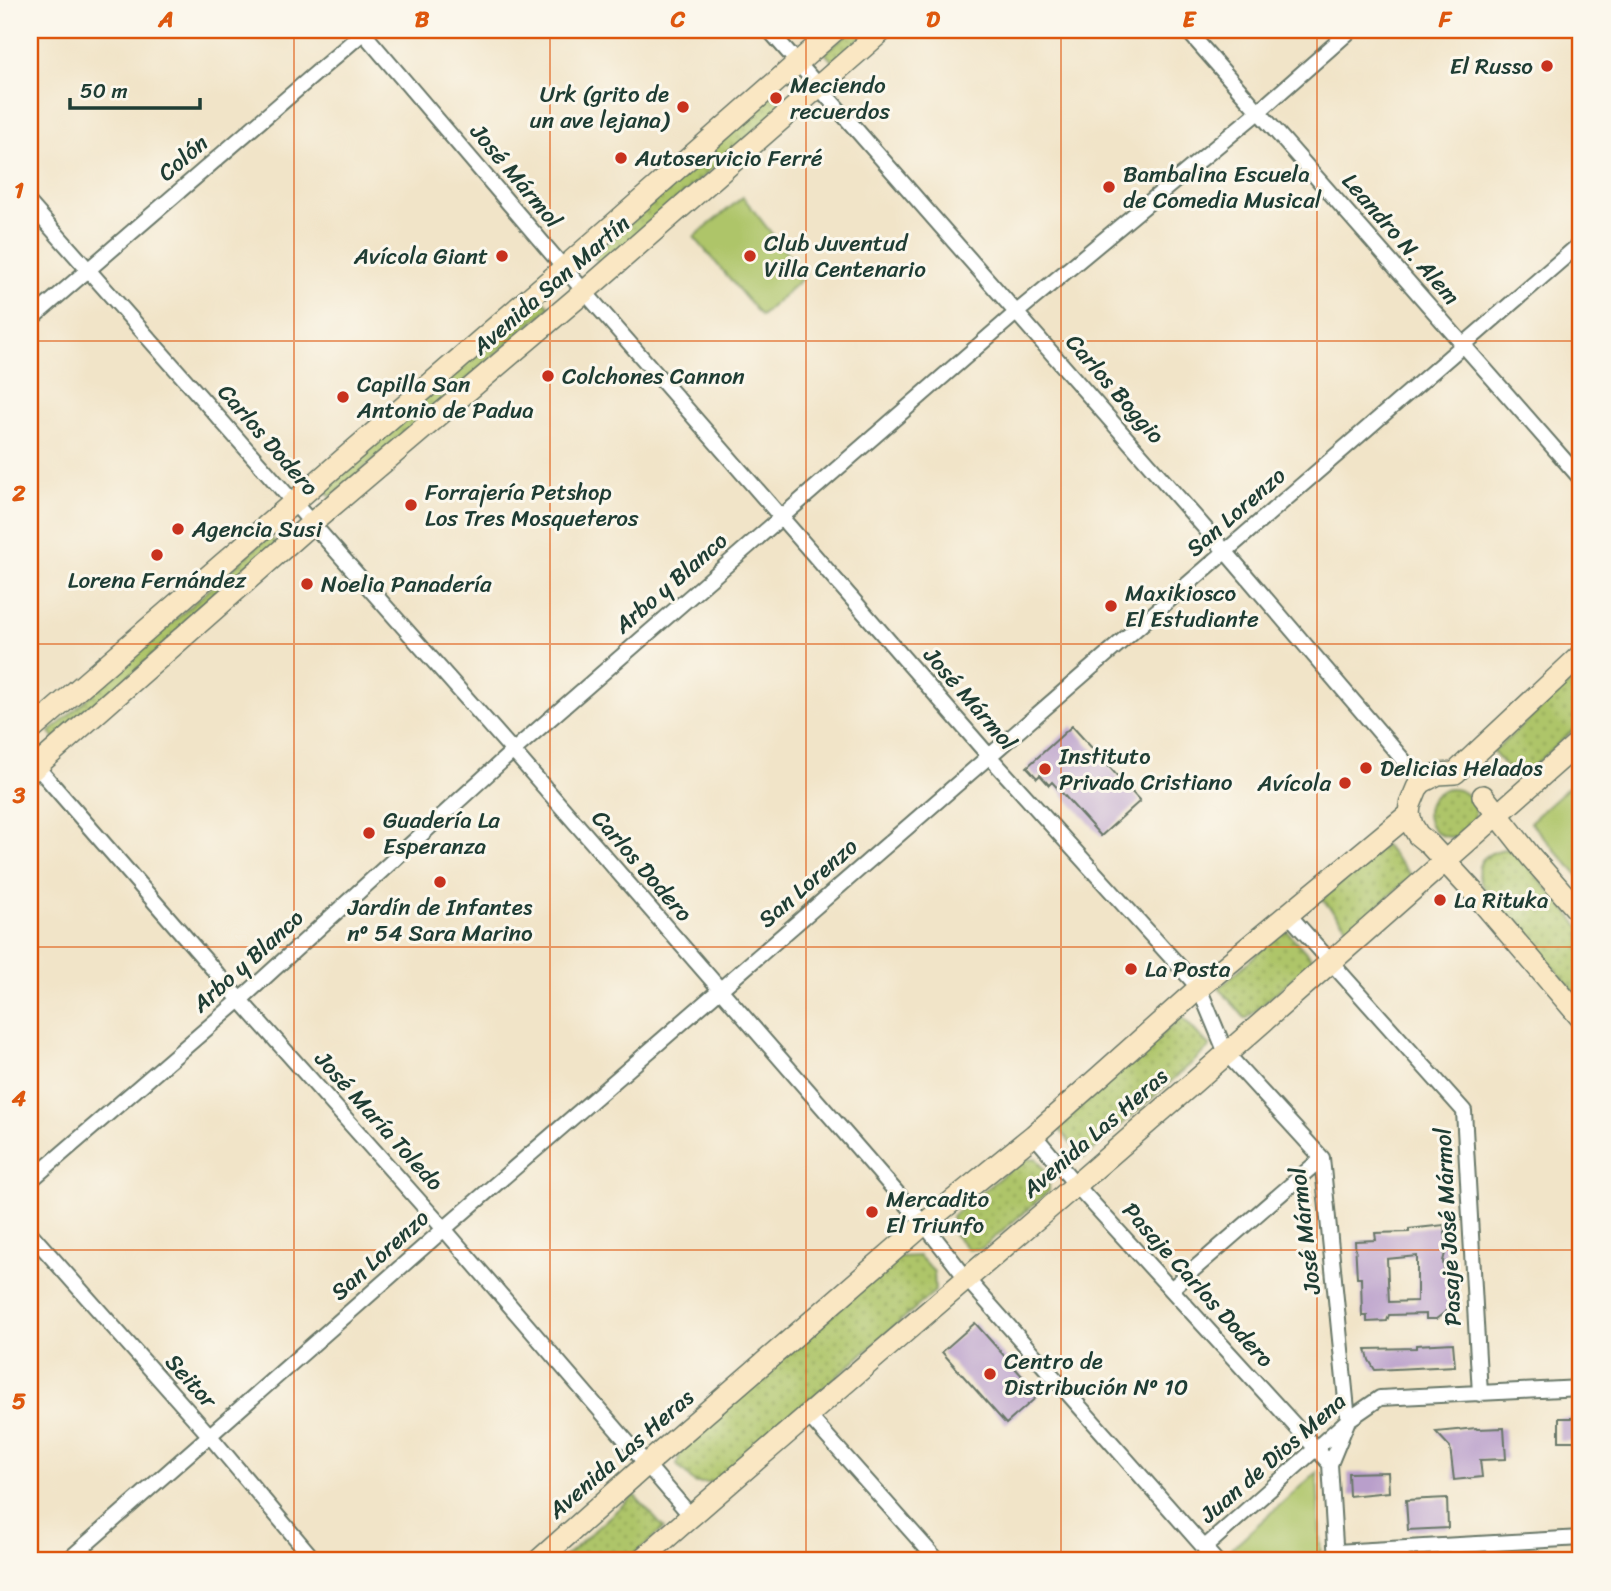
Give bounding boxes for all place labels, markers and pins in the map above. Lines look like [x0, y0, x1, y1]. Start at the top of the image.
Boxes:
place label: El Russo [1450, 46, 1533, 87]
marker: El Russo [1539, 58, 1555, 74]
place label: Meciendo recuerdos [790, 65, 890, 132]
place label: Urk (grito de un ave lejana) [530, 74, 671, 141]
marker: Meciendo recuerdos [768, 90, 784, 106]
marker: Urk (grito de un ave lejana) [675, 99, 691, 115]
place label: Autoservicio Ferré [634, 138, 823, 179]
marker: Autoservicio Ferré [613, 150, 629, 166]
place label: Bambalina Escuela de Comedia Musical [1123, 154, 1322, 221]
marker: Bambalina Escuela de Comedia Musical [1101, 179, 1117, 195]
place label: Club Juventud Villa Centenario [764, 223, 926, 290]
place label: Avícola Giant [353, 236, 488, 277]
marker: Avícola Giant [494, 248, 510, 264]
marker: Club Juventud Villa Centenario [742, 248, 758, 264]
place label: Colchones Cannon [562, 356, 745, 397]
place label: Capilla San Antonio de Padua [356, 364, 534, 431]
marker: Colchones Cannon [540, 368, 556, 384]
marker: Capilla San Antonio de Padua [335, 389, 351, 405]
place label: Forrajería Petshop Los Tres Mosqueteros [425, 472, 639, 539]
marker: Forrajería Petshop Los Tres Mosqueteros [403, 497, 419, 513]
place label: Agencia Susi [191, 509, 323, 550]
marker: Agencia Susi [170, 521, 186, 537]
marker: Lorena Fernández [149, 547, 165, 563]
place label: Lorena Fernández [68, 560, 247, 601]
place label: Noelia Panadería [321, 564, 492, 605]
place label: Maxikiosco El Estudiante [1125, 573, 1259, 640]
marker: Noelia Panadería [299, 576, 315, 592]
marker: Maxikiosco El Estudiante [1103, 598, 1119, 614]
place label: Instituto Privado Cristiano [1058, 736, 1233, 803]
place label: Delicias Helados [1380, 748, 1543, 789]
marker: Delicias Helados [1358, 760, 1374, 776]
marker: Instituto Privado Cristiano [1037, 761, 1053, 777]
place label: Avícola [1257, 763, 1331, 804]
marker: Avícola [1337, 775, 1353, 791]
place label: Guadería La Esperanza [383, 800, 500, 867]
marker: Guadería La Esperanza [361, 825, 377, 841]
marker: Jardín de Infantes nº 54 Sara Marino [432, 874, 448, 890]
place label: La Rituka [1454, 880, 1549, 921]
place label: Jardín de Infantes nº 54 Sara Marino [347, 887, 533, 954]
marker: La Rituka [1432, 892, 1448, 908]
place label: La Posta [1145, 949, 1231, 990]
marker: La Posta [1123, 961, 1139, 977]
place label: Mercadito El Triunfo [886, 1179, 990, 1246]
marker: Mercadito El Triunfo [864, 1204, 880, 1220]
place label: Centro de Distribución Nº 10 [1004, 1341, 1188, 1408]
marker: Centro de Distribución Nº 10 [982, 1366, 998, 1382]

